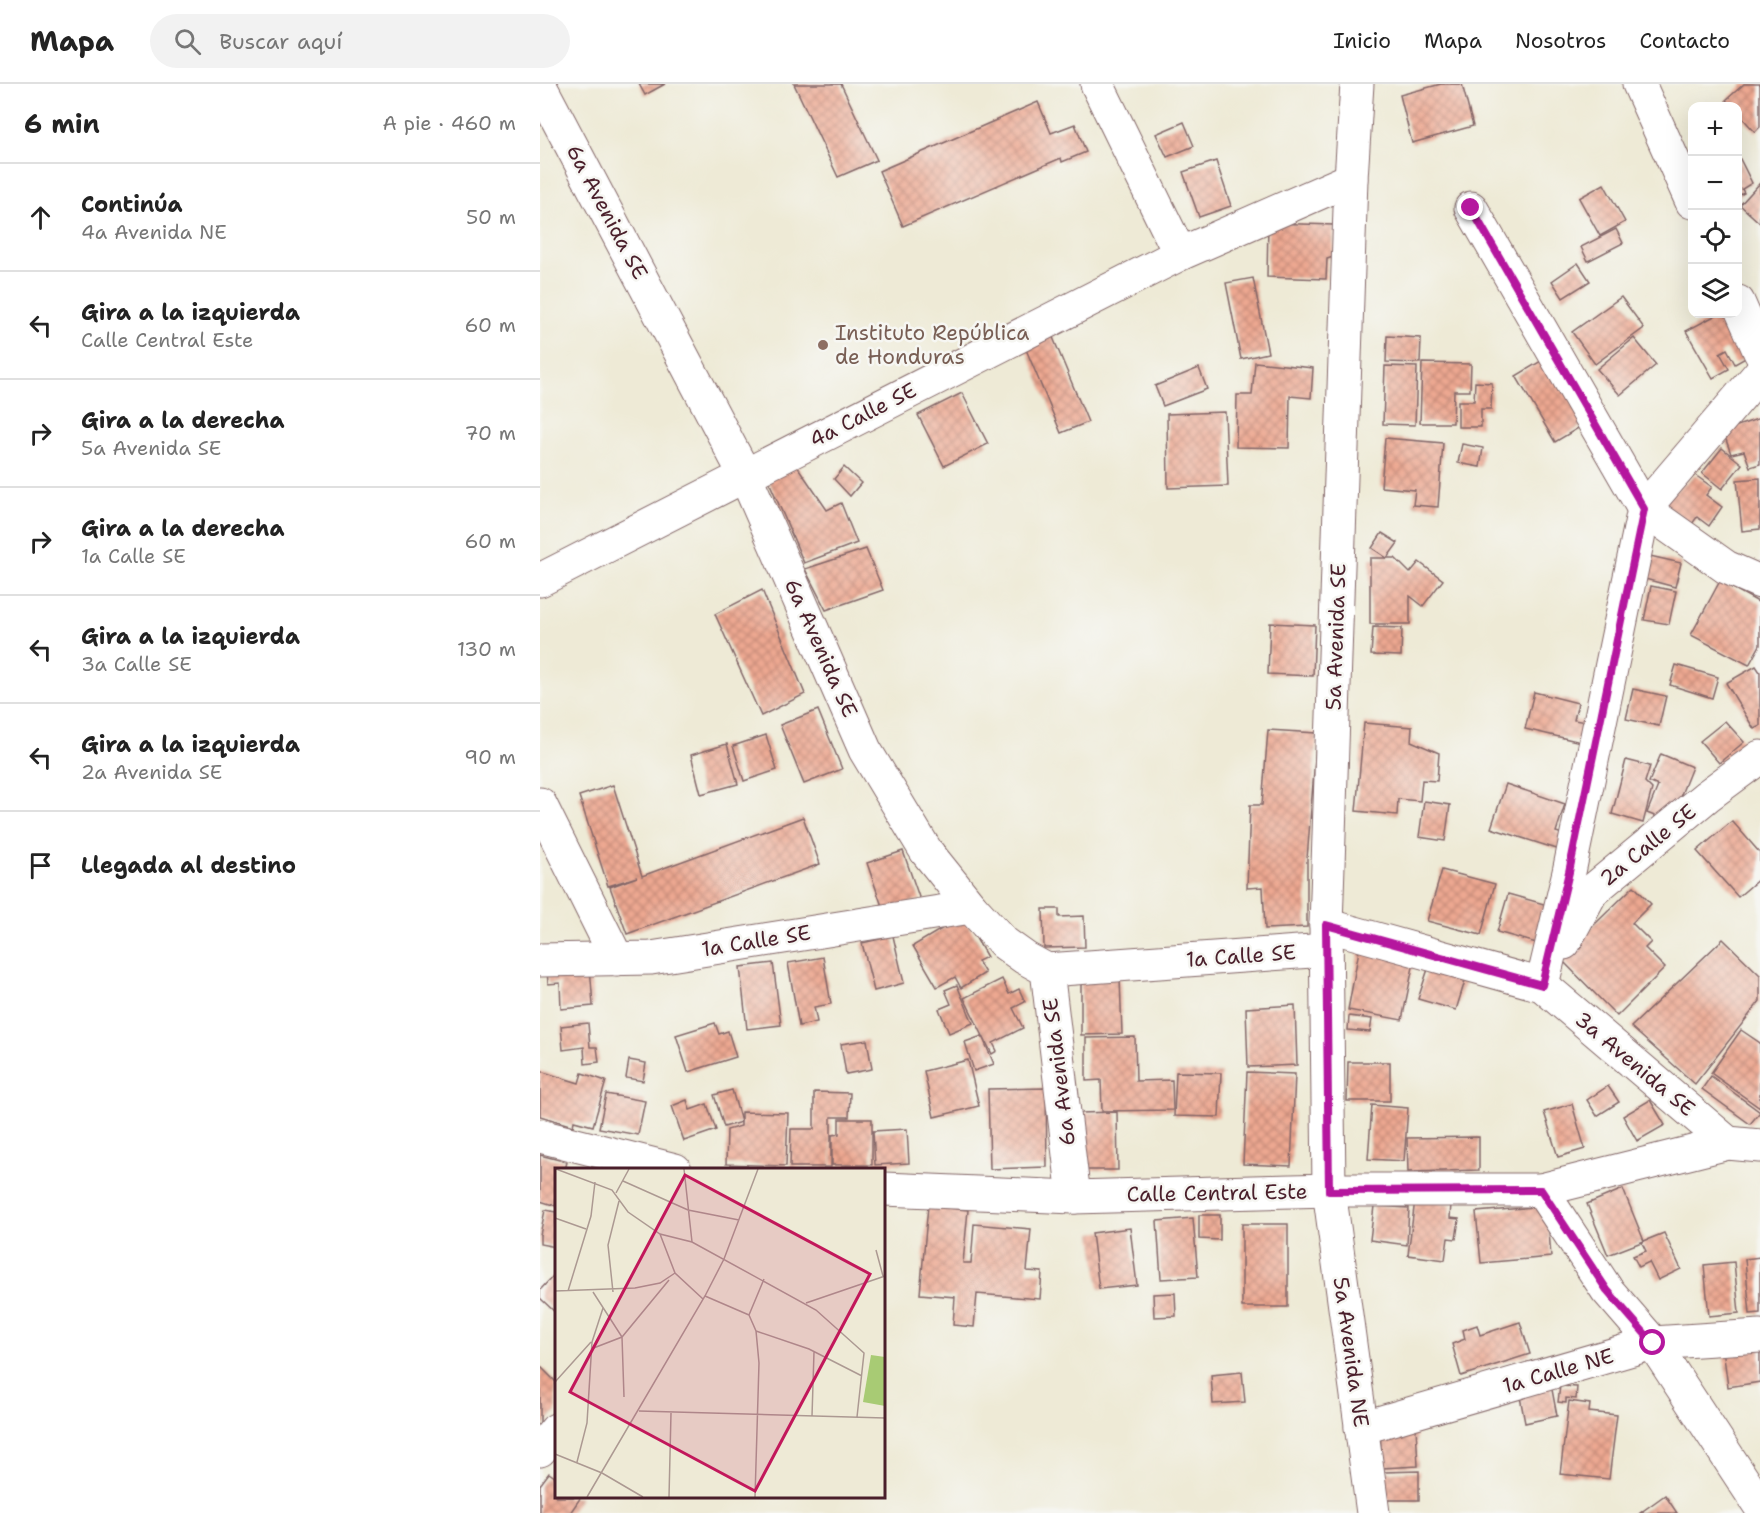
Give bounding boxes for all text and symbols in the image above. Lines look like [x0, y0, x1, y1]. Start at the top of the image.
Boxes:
search box [150, 14, 570, 68]
text: Mapa [30, 22, 114, 60]
icon: search [171, 25, 204, 58]
text: Buscar aquí [219, 27, 342, 56]
text: Inicio [1333, 27, 1391, 55]
text: Mapa [1424, 27, 1482, 55]
text: Nosotros [1515, 27, 1606, 55]
text: Contacto [1639, 27, 1730, 55]
map controls [1688, 102, 1742, 318]
button: + [1688, 102, 1742, 156]
text: 6 min [24, 106, 100, 141]
text: A pie · 460 m [383, 110, 516, 136]
street label: 6a Avenida SE [560, 140, 654, 284]
button: − [1688, 156, 1742, 210]
text: Continúa [81, 190, 183, 219]
route end [1457, 194, 1483, 220]
icon: ahead [24, 201, 57, 234]
text: 50 m [466, 204, 516, 230]
button: locate [1688, 210, 1742, 264]
text: 4a Avenida NE [81, 219, 227, 245]
button: layers [1688, 264, 1742, 318]
text: Gira a la izquierda [81, 298, 300, 327]
icon: left [24, 309, 57, 342]
text: 60 m [464, 312, 516, 338]
place label: Instituto República de Honduras [835, 319, 1029, 371]
text: Calle Central Este [81, 327, 253, 353]
marker: Instituto República de Honduras [816, 338, 830, 352]
street label: 4a Calle SE [805, 376, 921, 454]
text: Gira a la derecha [81, 406, 285, 435]
icon: right [24, 417, 57, 450]
text: 70 m [464, 420, 516, 446]
text: 5a Avenida SE [81, 435, 221, 461]
text: Gira a la derecha [81, 514, 285, 543]
icon: right [24, 525, 57, 558]
text: 60 m [464, 528, 516, 554]
text: 1a Calle SE [81, 543, 186, 569]
street label: 5a Avenida SE [1319, 563, 1353, 711]
street label: 6a Avenida SE [778, 574, 864, 722]
text: Gira a la izquierda [81, 622, 300, 651]
icon: left [24, 633, 57, 666]
text: 130 m [457, 636, 516, 662]
text: 3a Calle SE [81, 651, 192, 677]
text: Gira a la izquierda [81, 730, 300, 759]
icon: left [24, 741, 57, 774]
text: 90 m [464, 744, 516, 770]
text: 2a Avenida SE [81, 759, 222, 785]
street label: 2a Calle SE [1594, 798, 1702, 892]
icon: arrive [24, 849, 57, 882]
text: Llegada al destino [81, 851, 296, 880]
street label: 1a Calle SE [699, 919, 813, 963]
street label: 1a Calle SE [1185, 938, 1297, 974]
street label: 6a Avenida SE [1036, 996, 1082, 1148]
street label: 3a Avenida SE [1569, 1005, 1701, 1123]
inset map [555, 1168, 885, 1498]
street label: Calle Central Este [1126, 1177, 1308, 1209]
street label: 5a Avenida NE [1327, 1275, 1375, 1429]
route start [1639, 1329, 1665, 1355]
street label: 1a Calle NE [1499, 1342, 1617, 1400]

